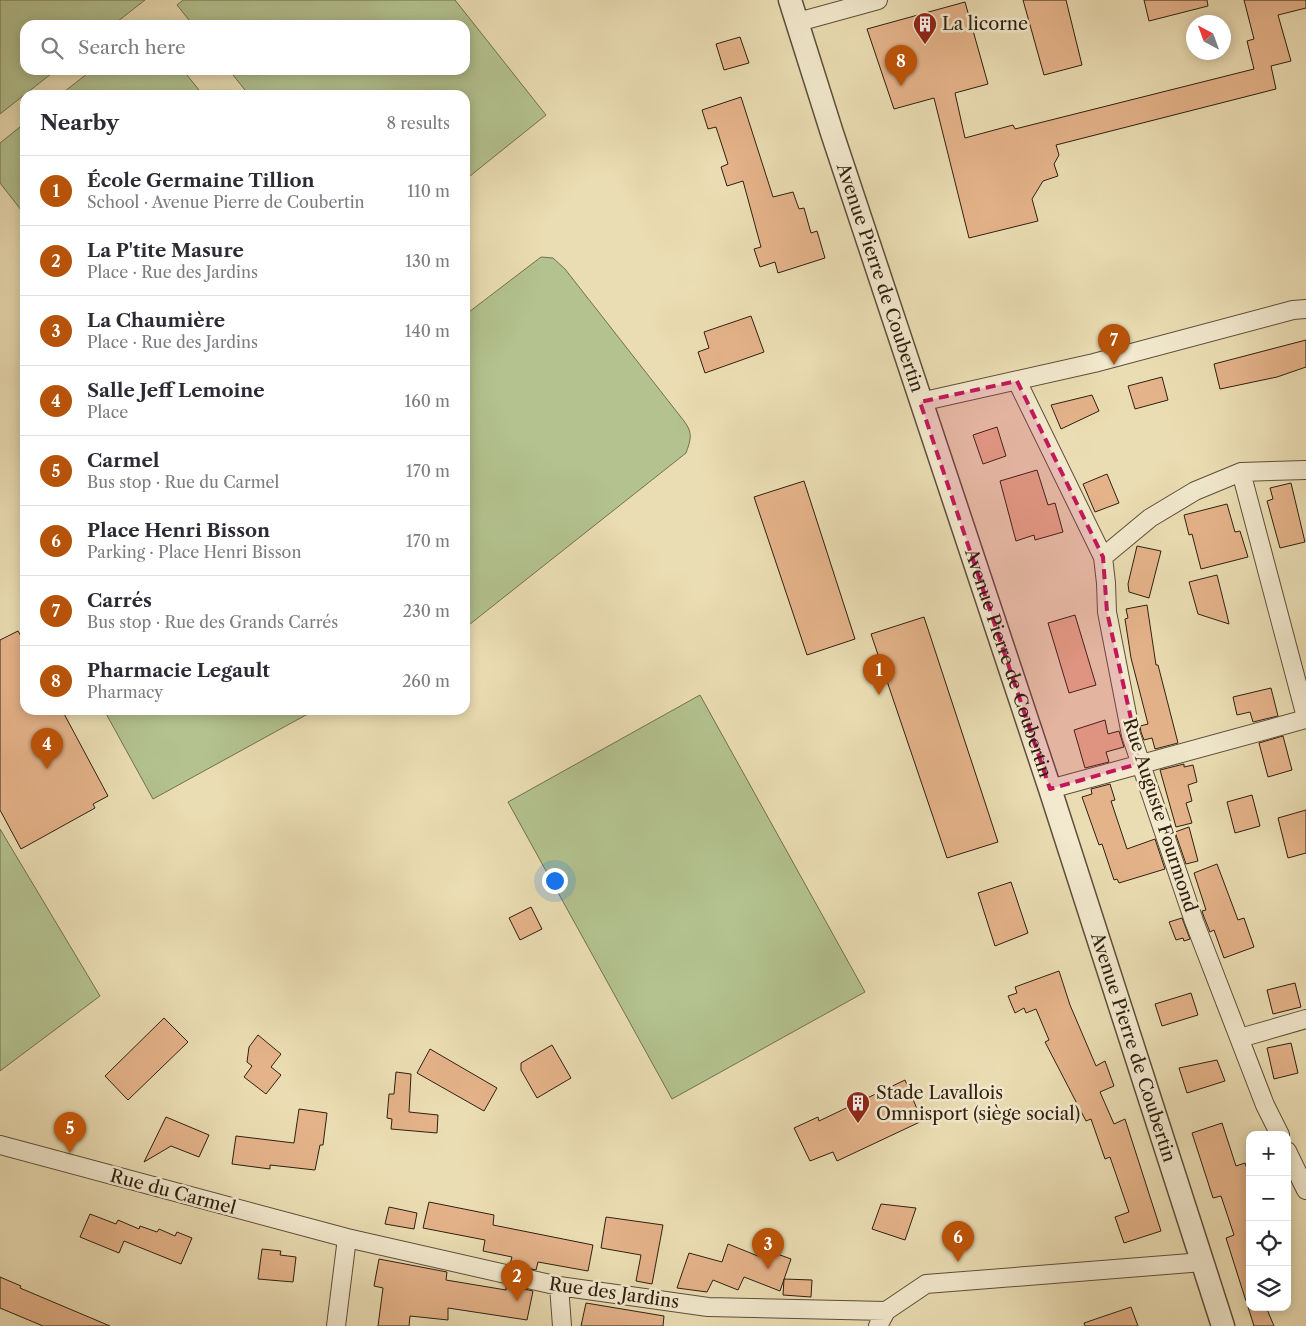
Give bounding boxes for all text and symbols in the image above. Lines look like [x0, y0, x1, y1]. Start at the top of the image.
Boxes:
building icon: La licorne [912, 11, 938, 45]
place label: La licorne [942, 13, 1028, 35]
north arrow [1186, 15, 1231, 60]
search box [20, 20, 470, 75]
icon: search [38, 34, 66, 62]
text: Search here [78, 36, 186, 59]
pin: 8 [885, 45, 917, 86]
text: Nearby [40, 110, 119, 135]
text: 8 results [387, 113, 450, 133]
street label: Avenue Pierre de Coubertin [832, 160, 928, 395]
text: École Germaine Tillion [87, 169, 315, 192]
text: 1 [52, 181, 60, 201]
text: 110 m [407, 181, 450, 201]
text: School · Avenue Pierre de Coubertin [87, 192, 365, 212]
text: La P'tite Masure [87, 239, 244, 262]
text: 2 [51, 251, 61, 271]
text: 130 m [405, 251, 450, 271]
text: Place · Rue des Jardins [87, 262, 258, 282]
text: La Chaumière [87, 309, 225, 332]
text: 3 [51, 321, 61, 341]
text: 140 m [405, 321, 450, 341]
pin: 7 [1098, 324, 1130, 365]
text: Place · Rue des Jardins [87, 332, 258, 352]
text: Salle Jeff Lemoine [87, 379, 265, 402]
text: 4 [51, 391, 61, 411]
text: 160 m [405, 391, 450, 411]
text: Place [87, 402, 128, 422]
text: Carmel [87, 449, 160, 472]
text: 5 [52, 461, 60, 481]
text: 170 m [406, 461, 450, 481]
text: Bus stop · Rue du Carmel [87, 472, 279, 492]
text: Place Henri Bisson [87, 519, 270, 542]
text: 6 [51, 531, 61, 551]
text: 170 m [406, 531, 450, 551]
text: Parking · Place Henri Bisson [87, 542, 301, 562]
street label: Avenue Pierre de Coubertin [960, 545, 1056, 780]
text: Carrés [87, 589, 152, 612]
text: 7 [52, 601, 60, 621]
text: 230 m [403, 601, 450, 621]
text: Bus stop · Rue des Grands Carrés [87, 612, 338, 632]
pin: 1 [863, 654, 895, 695]
text: Pharmacie Legault [87, 659, 270, 682]
text: 8 [51, 671, 61, 691]
text: 260 m [402, 671, 450, 691]
text: Pharmacy [87, 682, 163, 702]
street label: Rue Auguste Fourmond [1118, 715, 1202, 915]
pin: 4 [31, 728, 63, 769]
your location [542, 868, 568, 894]
street label: Avenue Pierre de Coubertin [1086, 929, 1180, 1165]
place label: Stade Lavallois Omnisport (siège social) [876, 1082, 1080, 1125]
building icon: Stade Lavallois Omnisport (siège social) [845, 1090, 871, 1124]
pin: 5 [54, 1112, 86, 1153]
map controls [1246, 1131, 1291, 1311]
button: + [1246, 1131, 1291, 1176]
street label: Rue du Carmel [108, 1165, 238, 1219]
button: − [1246, 1176, 1291, 1221]
pin: 6 [942, 1221, 974, 1262]
button: locate [1246, 1221, 1291, 1266]
pin: 3 [752, 1228, 784, 1269]
pin: 2 [501, 1260, 533, 1301]
button: layers [1246, 1266, 1291, 1311]
street label: Rue des Jardins [547, 1273, 681, 1313]

